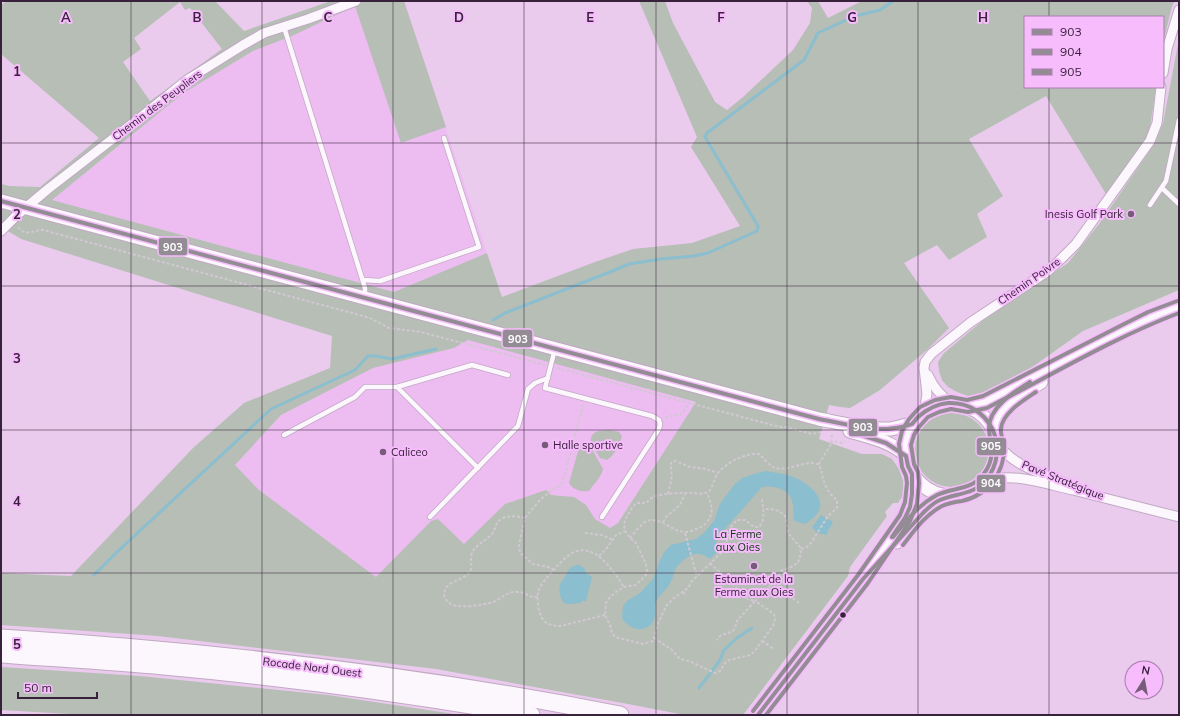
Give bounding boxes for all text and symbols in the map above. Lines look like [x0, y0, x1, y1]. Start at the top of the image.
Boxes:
text: A [61, 9, 71, 25]
text: B [193, 9, 202, 25]
text: C [324, 9, 333, 25]
text: D [454, 9, 464, 25]
text: E [586, 9, 594, 25]
text: F [717, 9, 725, 25]
text: G [847, 9, 857, 25]
text: H [978, 9, 988, 25]
legend [1024, 16, 1164, 88]
text: 903 [1060, 24, 1082, 39]
text: 904 [1060, 44, 1082, 59]
text: 1 [13, 63, 21, 79]
text: 905 [1060, 64, 1082, 79]
street label: Chemin des Peupliers [109, 67, 205, 143]
text: 2 [13, 206, 21, 222]
place label: Inesis Golf Park [1045, 207, 1123, 221]
marker: Inesis Golf Park [1126, 209, 1136, 219]
line badge: 903 [158, 237, 188, 256]
text: 903 [163, 240, 183, 254]
street label: Chemin Poivre [995, 254, 1063, 308]
line badge: 903 [502, 329, 533, 348]
text: 903 [508, 332, 528, 346]
text: 3 [13, 350, 21, 366]
line badge: 903 [848, 418, 878, 437]
text: 903 [853, 420, 873, 434]
line badge: 905 [976, 437, 1007, 456]
place label: Halle sportive [553, 438, 623, 452]
text: 905 [981, 439, 1001, 453]
marker: Halle sportive [540, 440, 550, 450]
place label: Caliceo [391, 445, 428, 459]
marker: Caliceo [378, 447, 388, 457]
street label: Pavé Stratégique [1020, 457, 1106, 503]
line badge: 904 [976, 474, 1006, 493]
text: 904 [981, 476, 1001, 490]
text: 4 [13, 493, 21, 509]
park label: La Ferme aux Oies [714, 527, 762, 554]
marker: Estaminet de la Ferme aux Oies [749, 561, 759, 571]
place label: Estaminet de la Ferme aux Oies [715, 572, 793, 599]
unlabelled marker [838, 610, 848, 620]
text: 5 [13, 636, 21, 652]
street label: Rocade Nord Ouest [262, 654, 362, 680]
north arrow [1124, 660, 1164, 700]
text: N [1140, 663, 1151, 678]
scale bar [18, 674, 97, 700]
text: 50 m [24, 680, 52, 695]

